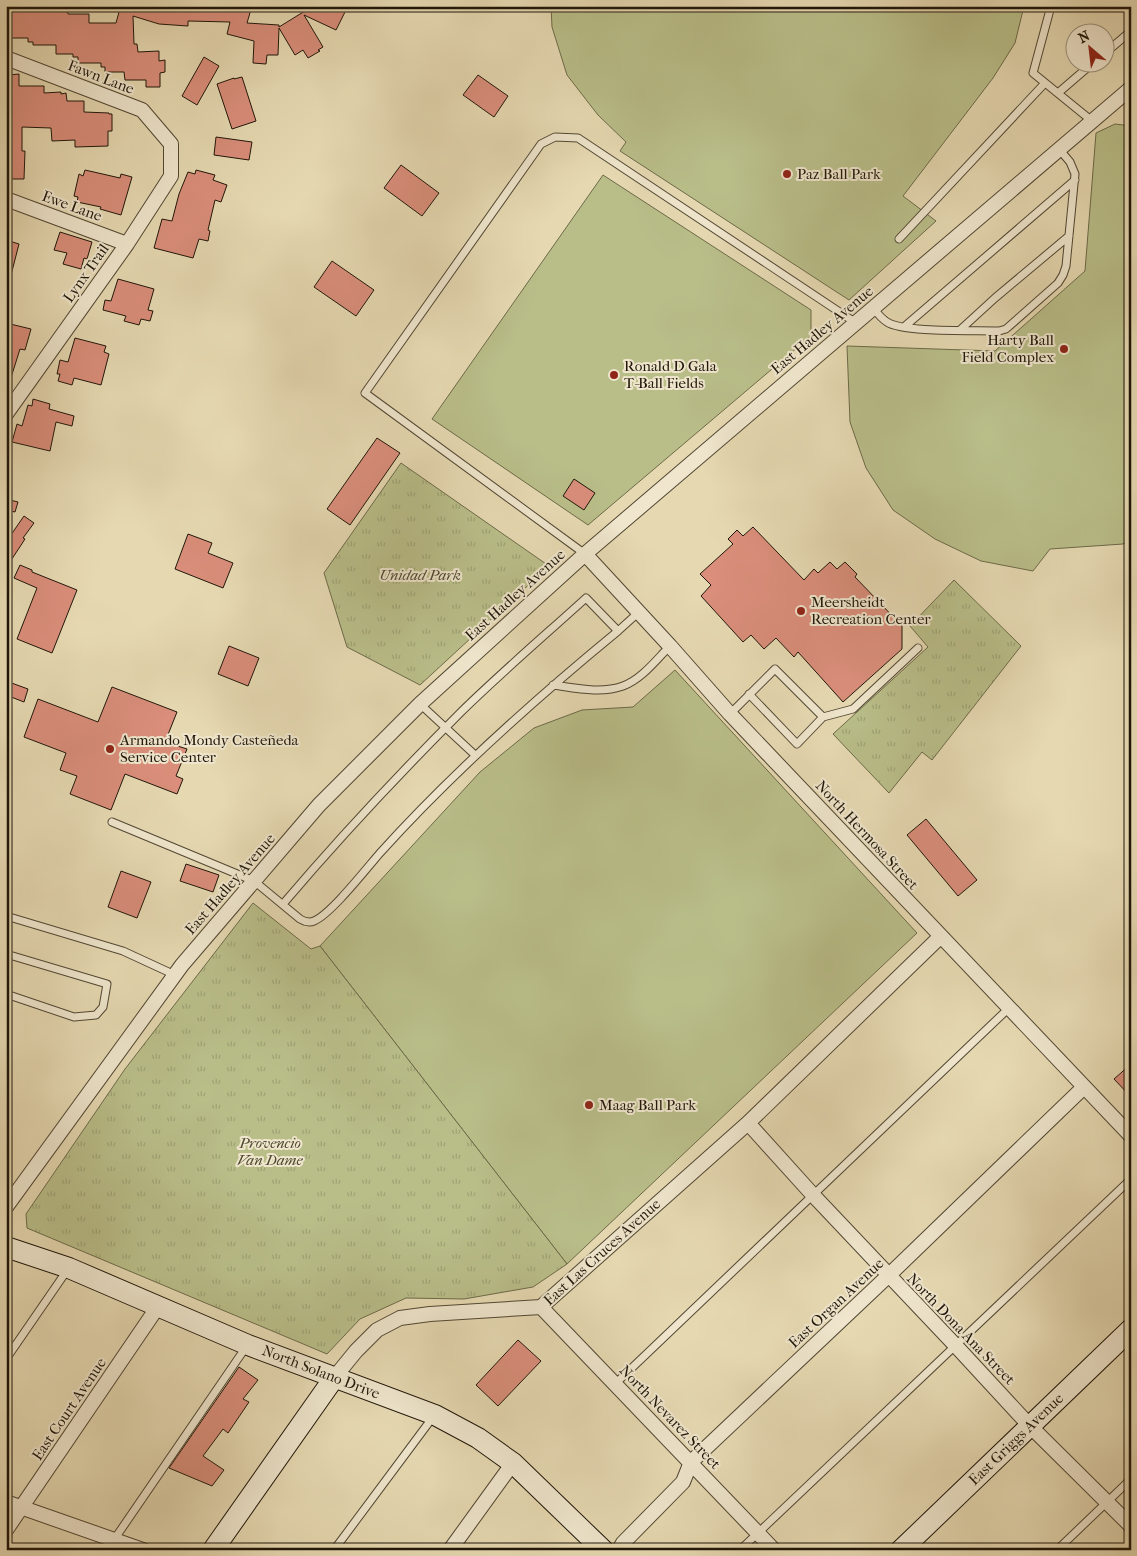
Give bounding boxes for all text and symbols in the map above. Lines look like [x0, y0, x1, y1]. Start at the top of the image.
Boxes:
north arrow [1064, 22, 1114, 72]
text: N [1075, 27, 1093, 47]
street label: Fawn Lane [65, 56, 137, 98]
place label: Paz Ball Park [797, 165, 881, 183]
marker: Paz Ball Park [781, 168, 793, 180]
street label: Ewe Lane [40, 187, 105, 225]
street label: Lynx Trail [59, 240, 113, 306]
street label: East Hadley Avenue [767, 282, 877, 378]
place label: Harty Ball Field Complex [962, 331, 1054, 366]
marker: Harty Ball Field Complex [1058, 343, 1070, 355]
place label: Ronald D Gala T-Ball Fields [624, 357, 718, 392]
marker: Ronald D Gala T-Ball Fields [608, 369, 620, 381]
street label: East Hadley Avenue [461, 545, 569, 645]
park label: Unidad Park [379, 566, 461, 584]
place label: Meersheidt Recreation Center [811, 593, 931, 628]
marker: Meersheidt Recreation Center [795, 605, 807, 617]
place label: Armando Mondy Casteñeda Service Center [119, 731, 300, 766]
marker: Armando Mondy Casteñeda Service Center [104, 743, 116, 755]
street label: North Hermosa Street [812, 777, 923, 894]
street label: East Hadley Avenue [181, 829, 279, 938]
place label: Maag Ball Park [599, 1096, 696, 1114]
marker: Maag Ball Park [583, 1099, 595, 1111]
park label: Provencio Van Dame [237, 1134, 304, 1169]
street label: East Las Cruces Avenue [540, 1194, 665, 1309]
street label: East Organ Avenue [785, 1254, 888, 1352]
street label: North Dona Ana Street [903, 1269, 1019, 1389]
street label: North Solano Drive [260, 1341, 383, 1403]
street label: East Court Avenue [28, 1354, 110, 1464]
street label: North Nevarez Street [616, 1361, 725, 1473]
street label: East Griggs Avenue [965, 1389, 1068, 1489]

